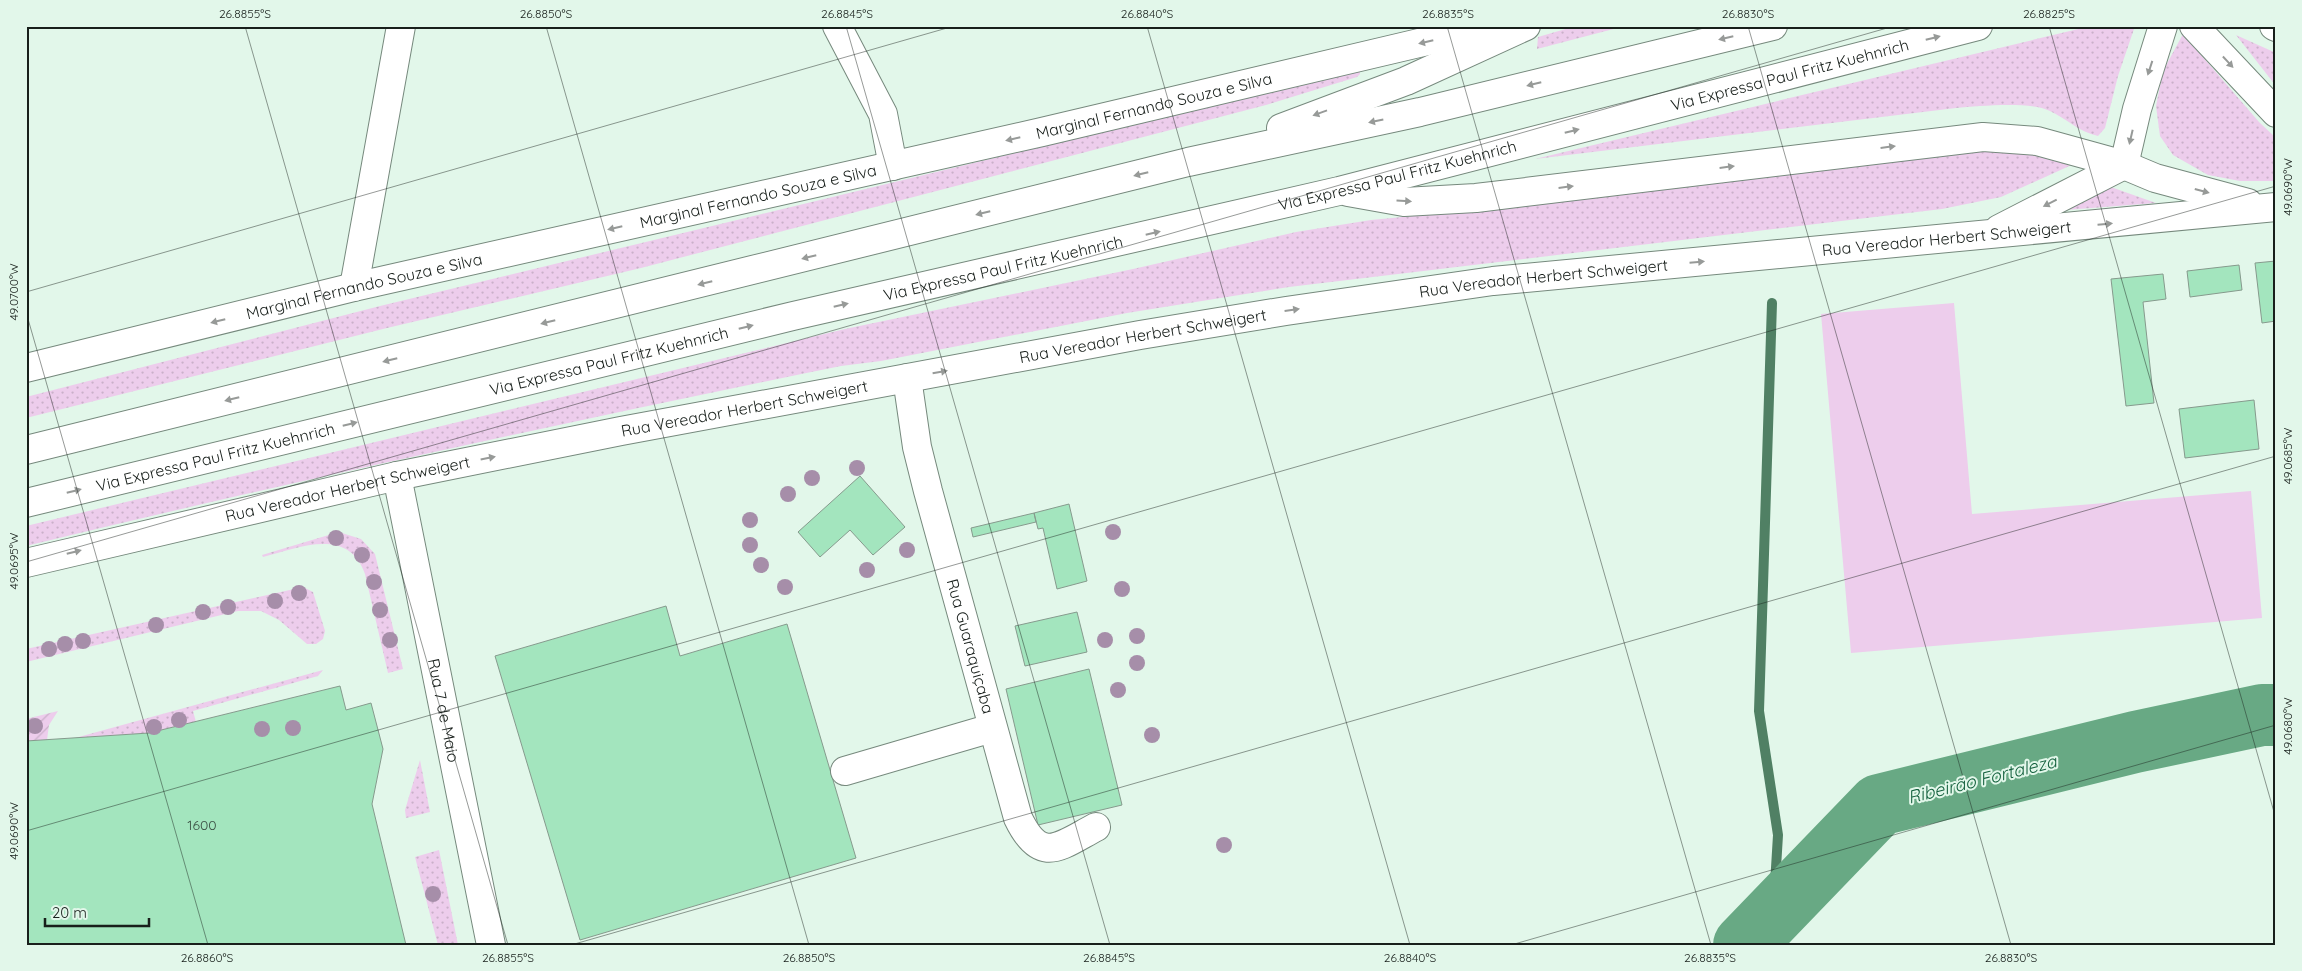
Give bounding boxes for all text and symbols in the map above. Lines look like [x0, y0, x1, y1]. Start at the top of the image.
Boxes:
text: 26.8855°S [219, 6, 271, 21]
text: 26.8850°S [520, 6, 573, 21]
text: 26.8845°S [821, 6, 873, 21]
text: 26.8840°S [1121, 6, 1173, 21]
text: 26.8835°S [1422, 6, 1474, 21]
text: 26.8830°S [1722, 6, 1774, 21]
text: 26.8825°S [2023, 6, 2075, 21]
street label: Via Expressa Paul Fritz Kuehnrich [1668, 34, 1911, 115]
one-way arrow [1718, 34, 1733, 42]
one-way arrow [1926, 34, 1941, 42]
one-way arrow [1419, 38, 1434, 46]
one-way arrow [2222, 55, 2234, 67]
one-way arrow [2146, 60, 2154, 75]
street label: Marginal Fernando Souza e Silva [1034, 68, 1274, 143]
one-way arrow [1526, 80, 1541, 88]
one-way arrow [1312, 109, 1327, 117]
one-way arrow [1368, 117, 1383, 125]
one-way arrow [1565, 127, 1580, 135]
one-way arrow [2127, 129, 2135, 144]
one-way arrow [1005, 135, 1020, 143]
street label: Via Expressa Paul Fritz Kuehnrich [1276, 136, 1519, 215]
one-way arrow [1881, 143, 1897, 151]
text: 49.0690°W [2280, 158, 2295, 216]
street label: Marginal Fernando Souza e Silva [638, 160, 878, 232]
one-way arrow [1720, 163, 1736, 171]
one-way arrow [1133, 170, 1148, 178]
one-way arrow [1558, 183, 1574, 191]
one-way arrow [2194, 187, 2209, 195]
one-way arrow [1397, 197, 1413, 205]
one-way arrow [2043, 199, 2057, 207]
one-way arrow [976, 210, 991, 218]
street label: Rua Vereador Herbert Schweigert [1821, 216, 2072, 260]
one-way arrow [2097, 220, 2113, 228]
one-way arrow [607, 224, 623, 232]
one-way arrow [1145, 229, 1160, 237]
street label: Via Expressa Paul Fritz Kuehnrich [881, 231, 1125, 305]
street label: Marginal Fernando Souza e Silva [244, 248, 484, 323]
one-way arrow [801, 253, 816, 261]
street label: Rua Vereador Herbert Schweigert [1418, 255, 1669, 302]
one-way arrow [1689, 258, 1705, 266]
text: 49.0700°W [6, 263, 21, 320]
one-way arrow [698, 279, 713, 287]
one-way arrow [833, 301, 848, 309]
street label: Rua Vereador Herbert Schweigert [1018, 304, 1268, 367]
one-way arrow [1284, 306, 1300, 314]
one-way arrow [211, 317, 226, 325]
one-way arrow [540, 318, 555, 326]
street label: Via Expressa Paul Fritz Kuehnrich [487, 322, 730, 400]
one-way arrow [739, 323, 754, 331]
one-way arrow [382, 357, 397, 365]
one-way arrow [932, 367, 948, 375]
street label: Rua Vereador Herbert Schweigert [619, 376, 869, 441]
one-way arrow [225, 395, 240, 403]
street label: Via Expressa Paul Fritz Kuehnrich [94, 418, 337, 496]
one-way arrow [343, 420, 358, 428]
text: 49.0685°W [2280, 427, 2295, 484]
street label: Rua Vereador Herbert Schweigert [223, 452, 472, 526]
one-way arrow [480, 453, 496, 461]
one-way arrow [66, 487, 81, 495]
text: 49.0695°W [6, 532, 21, 589]
one-way arrow [66, 548, 81, 556]
street label: Rua Guaraquiçaba [943, 576, 999, 716]
street label: Rua 7 de Maio [424, 657, 464, 764]
text: 49.0680°W [2280, 697, 2295, 755]
water label: Ribeirão Fortaleza [1905, 749, 2060, 809]
text: 49.0690°W [6, 802, 21, 860]
house number: 1600 [187, 816, 217, 834]
scale bar [45, 896, 149, 928]
text: 20 m [52, 903, 87, 922]
text: 26.8860°S [181, 950, 234, 965]
text: 26.8855°S [482, 950, 534, 965]
text: 26.8850°S [783, 950, 836, 965]
text: 26.8845°S [1083, 950, 1135, 965]
text: 26.8840°S [1384, 950, 1436, 965]
text: 26.8835°S [1684, 950, 1736, 965]
text: 26.8830°S [1985, 950, 2037, 965]

